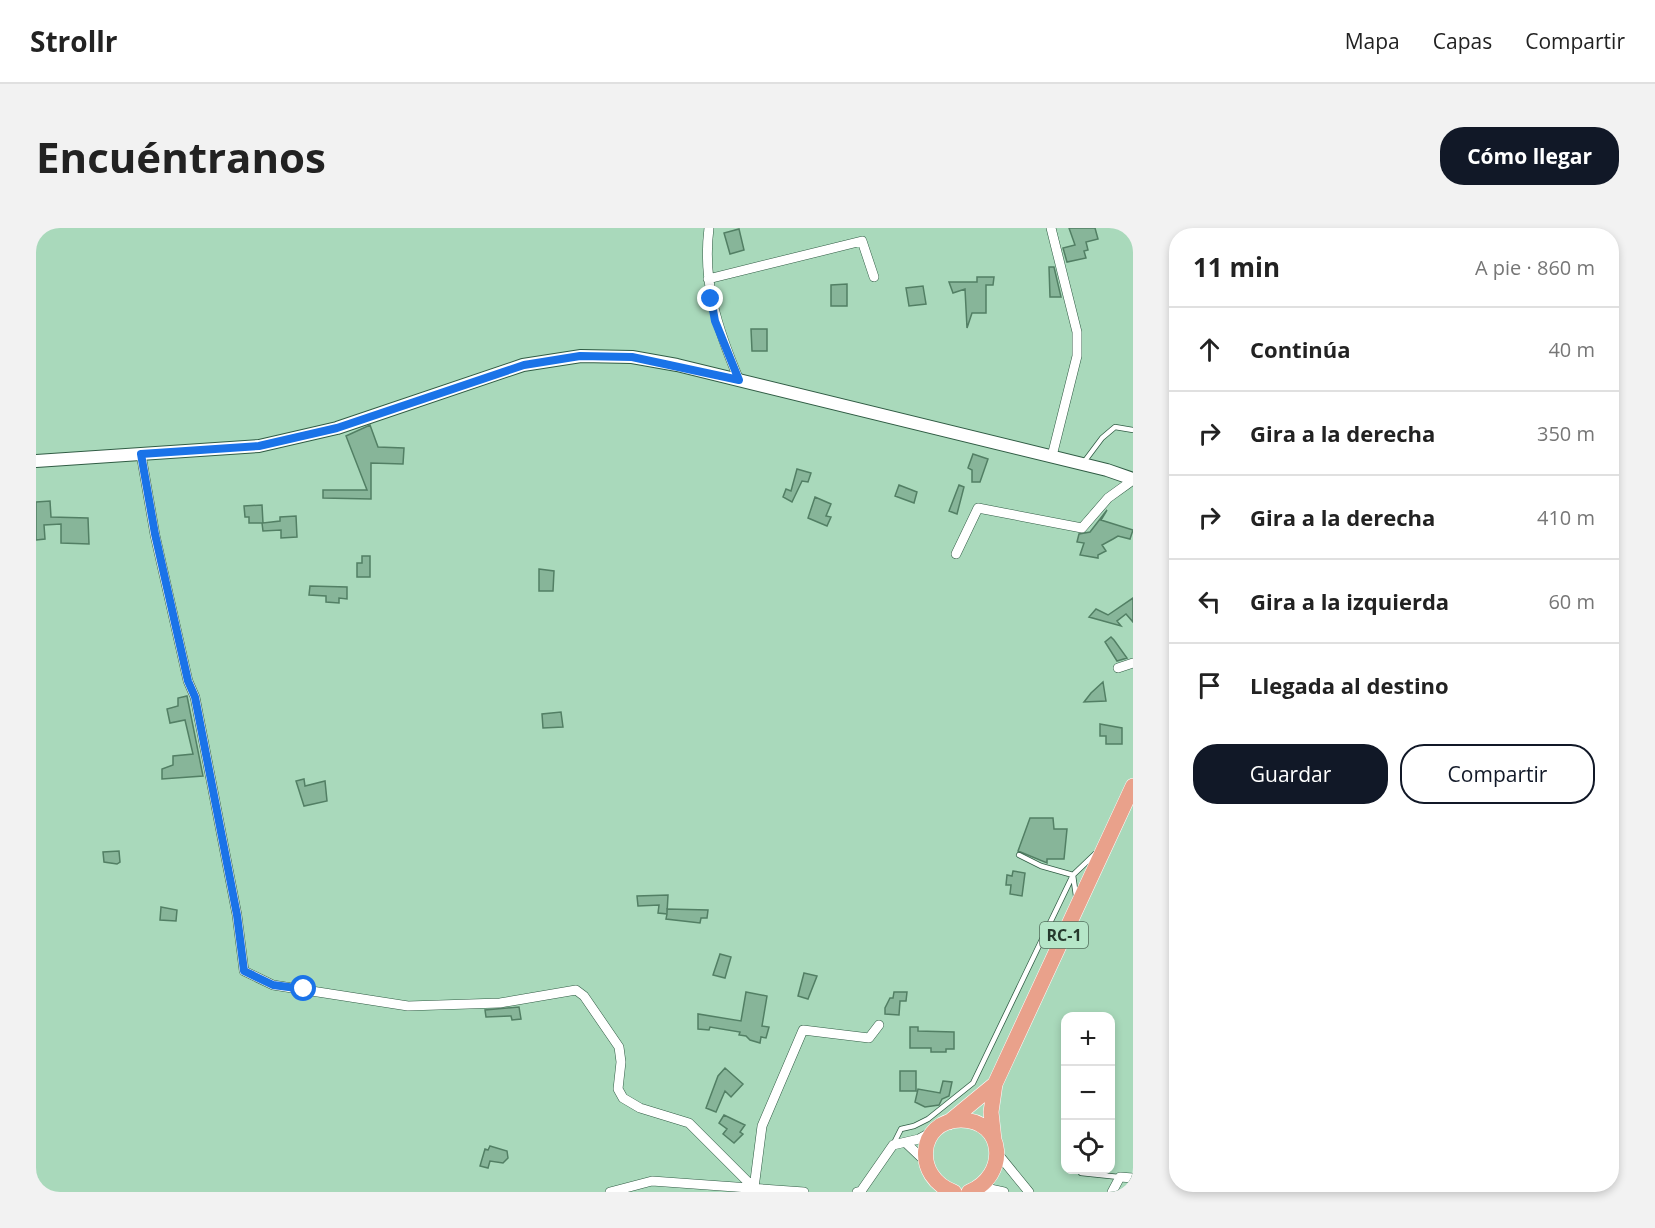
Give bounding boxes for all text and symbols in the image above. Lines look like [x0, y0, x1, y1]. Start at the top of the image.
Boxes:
text: Strollr [30, 22, 117, 60]
text: Mapa [1345, 27, 1400, 55]
text: Capas [1433, 27, 1492, 55]
text: Compartir [1525, 27, 1625, 55]
button: Cómo llegar [1440, 127, 1619, 185]
text: Encuéntranos [36, 128, 326, 185]
text: 11 min [1193, 249, 1280, 285]
text: A pie · 860 m [1475, 254, 1595, 281]
route end [697, 285, 723, 311]
icon: ahead [1193, 333, 1226, 366]
text: Continúa [1250, 334, 1351, 364]
text: 40 m [1548, 336, 1595, 363]
icon: right [1193, 417, 1226, 450]
text: Gira a la derecha [1250, 418, 1435, 448]
text: 350 m [1537, 420, 1595, 447]
icon: right [1193, 501, 1226, 534]
text: Gira a la derecha [1250, 502, 1435, 532]
text: 410 m [1537, 504, 1595, 531]
icon: left [1193, 585, 1226, 618]
text: Gira a la izquierda [1250, 586, 1449, 616]
text: 60 m [1548, 588, 1595, 615]
icon: arrive [1193, 669, 1226, 702]
text: Llegada al destino [1250, 670, 1449, 700]
button: Guardar [1193, 744, 1388, 804]
button: Compartir [1400, 744, 1595, 804]
road number: RC-1 [1040, 922, 1088, 948]
route start [290, 975, 316, 1001]
map controls [1061, 1012, 1115, 1174]
button: + [1061, 1012, 1115, 1066]
button: − [1061, 1066, 1115, 1120]
button: locate [1061, 1120, 1115, 1174]

